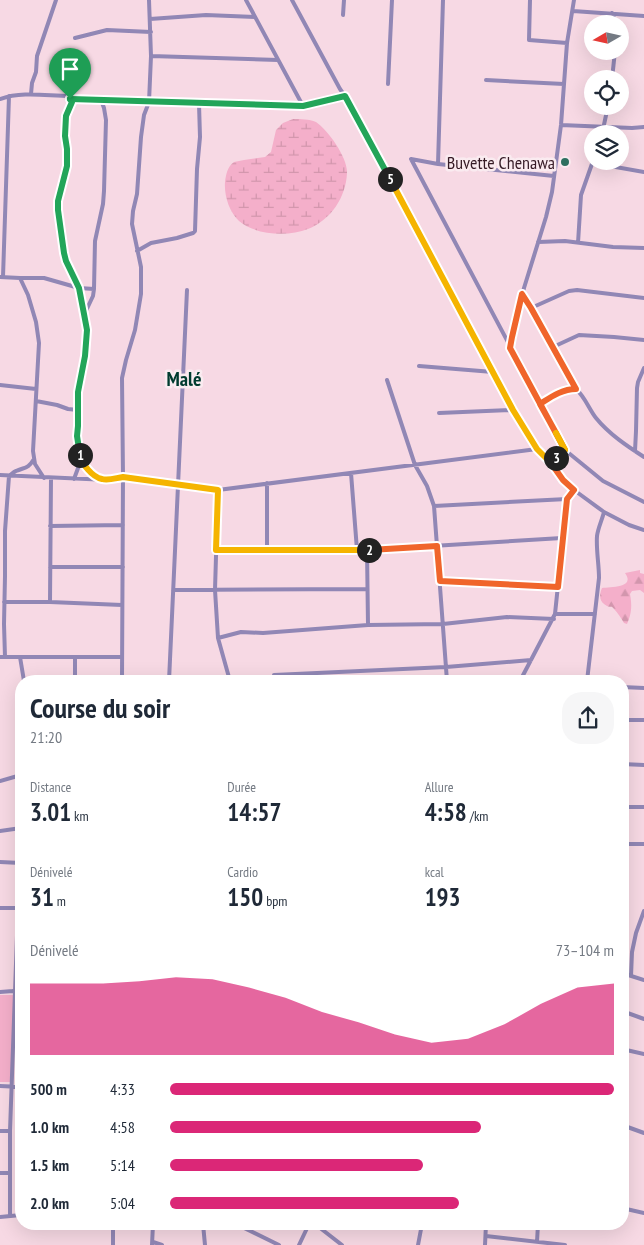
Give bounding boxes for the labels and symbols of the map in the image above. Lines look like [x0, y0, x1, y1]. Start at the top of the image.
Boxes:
north arrow [584, 15, 629, 60]
pin [49, 48, 91, 99]
place label: Buvette Chenawa [447, 151, 555, 174]
marker: Buvette Chenawa [559, 156, 571, 168]
pin: 5 [378, 166, 402, 192]
district label: Malé [167, 366, 201, 392]
pin: 1 [68, 442, 92, 468]
pin: 3 [544, 446, 568, 470]
pin: 2 [356, 538, 382, 562]

